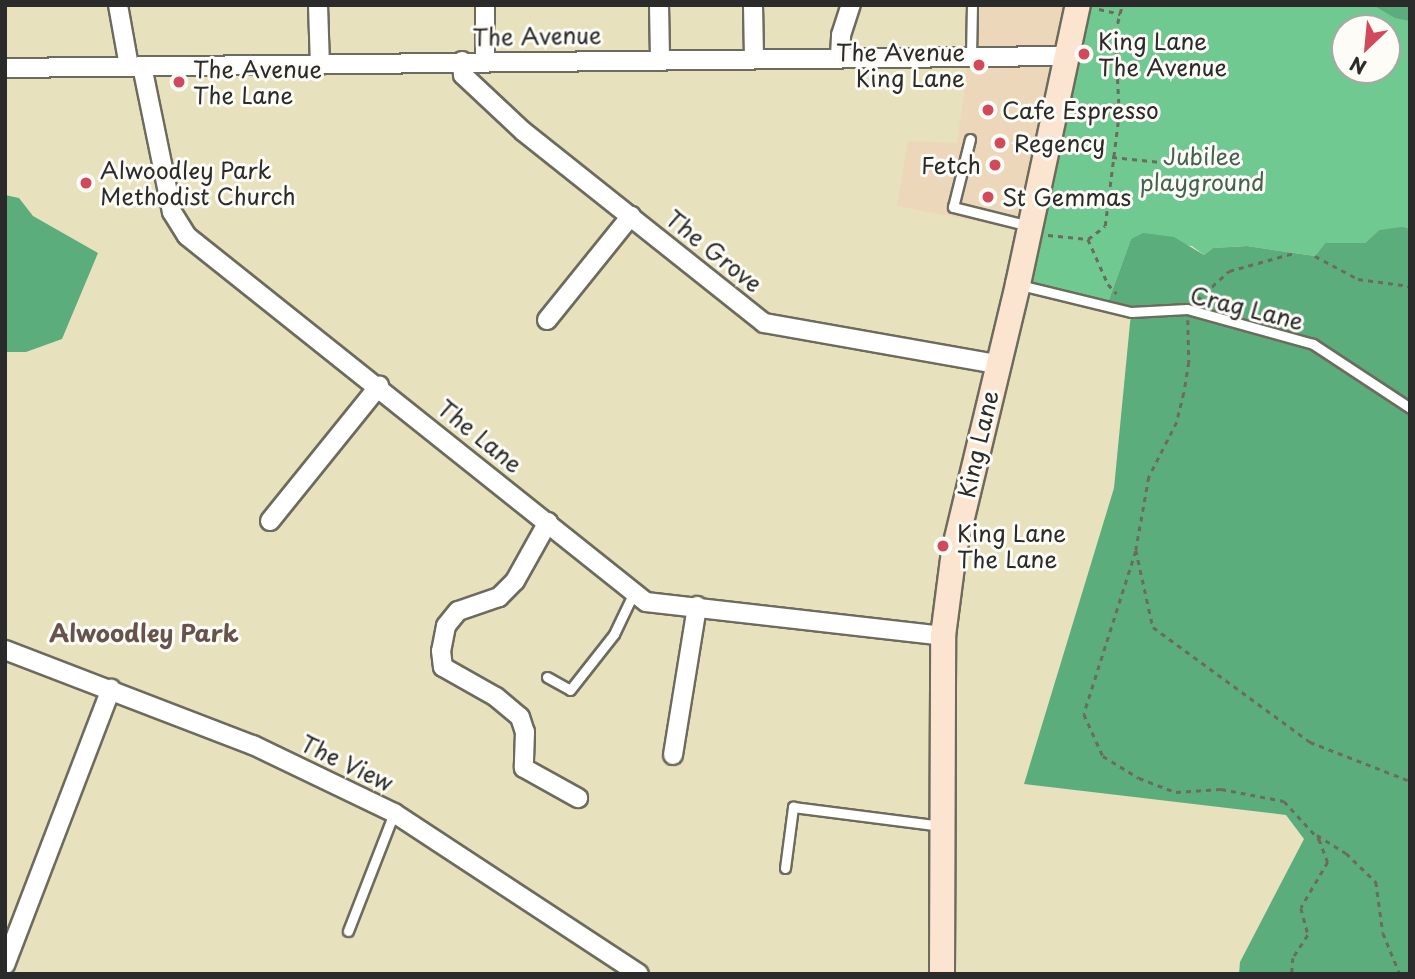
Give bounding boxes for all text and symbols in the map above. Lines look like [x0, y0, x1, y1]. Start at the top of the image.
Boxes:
north arrow [1331, 14, 1401, 84]
street label: The Avenue [473, 21, 601, 51]
place label: King Lane The Avenue [1098, 27, 1225, 81]
place label: The Avenue King Lane [838, 38, 965, 92]
marker: King Lane The Avenue [1076, 46, 1092, 62]
text: N [1345, 50, 1371, 82]
place label: The Avenue The Lane [193, 55, 320, 109]
marker: The Avenue King Lane [971, 57, 987, 73]
marker: The Avenue The Lane [171, 74, 187, 90]
place label: Cafe Espresso [1002, 96, 1158, 124]
marker: Cafe Espresso [980, 102, 996, 118]
place label: Regency [1014, 129, 1105, 157]
marker: Regency [992, 135, 1008, 151]
park label: Jubilee playground [1139, 142, 1265, 196]
place label: Fetch [921, 151, 981, 179]
place label: Alwoodley Park Methodist Church [100, 156, 296, 210]
marker: Fetch [987, 157, 1003, 173]
marker: Alwoodley Park Methodist Church [78, 175, 94, 191]
place label: St Gemmas [1002, 183, 1130, 211]
marker: St Gemmas [980, 189, 996, 205]
street label: The Grove [661, 204, 767, 298]
street label: Crag Lane [1187, 281, 1307, 335]
street label: King Lane [952, 388, 1004, 500]
street label: The Lane [432, 393, 528, 479]
place label: King Lane The Lane [957, 519, 1066, 573]
marker: King Lane The Lane [935, 538, 951, 554]
district label: Alwoodley Park [48, 619, 240, 647]
street label: The View [296, 729, 398, 797]

